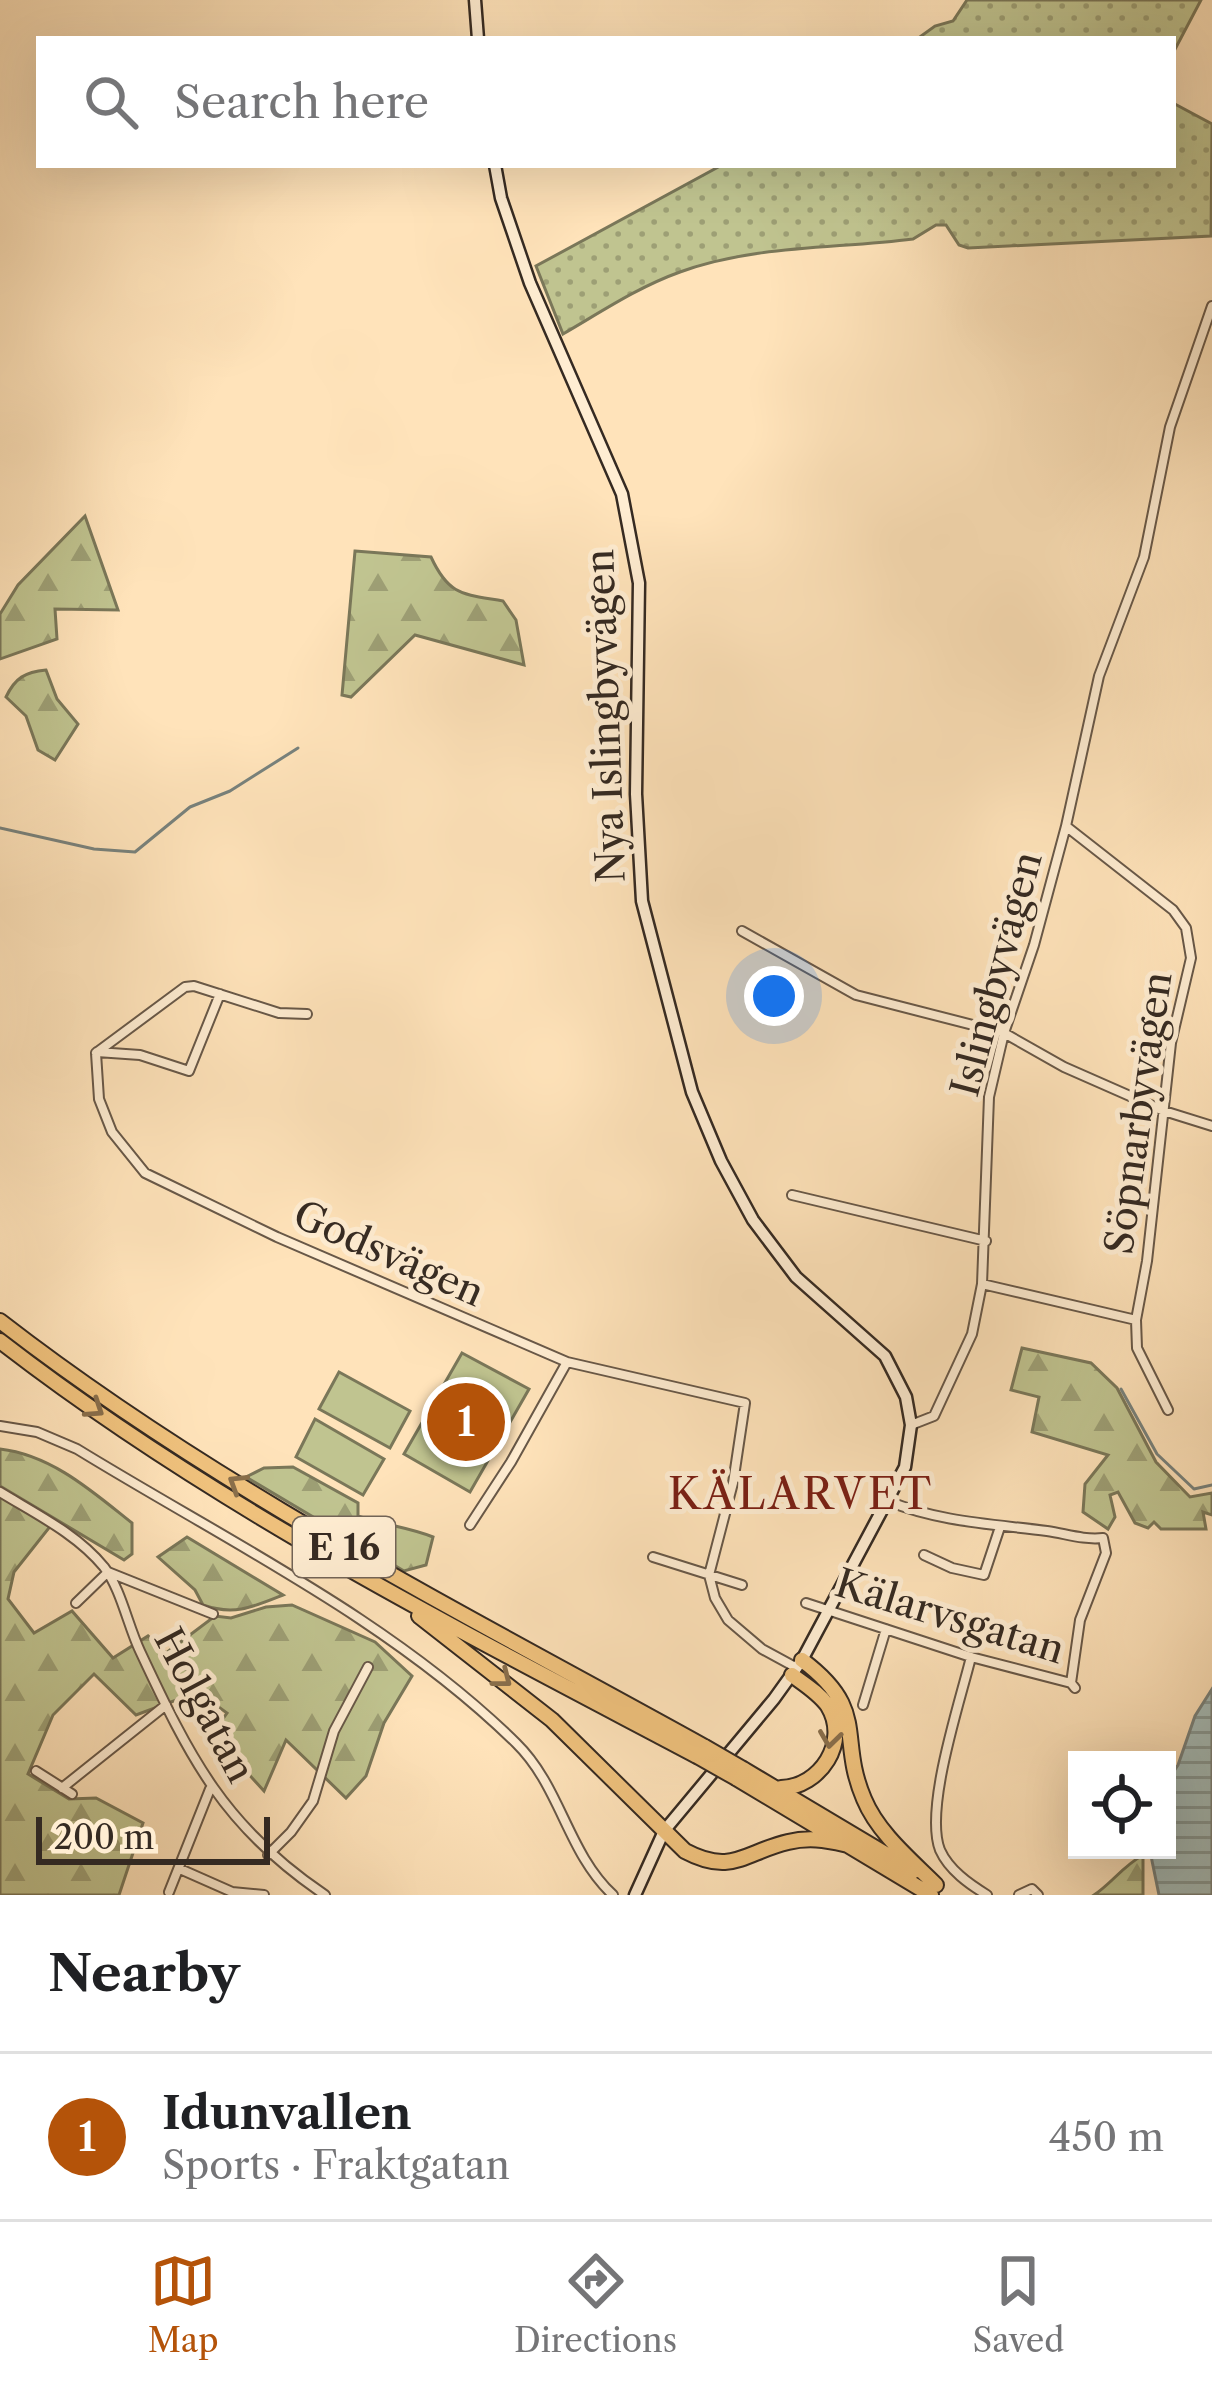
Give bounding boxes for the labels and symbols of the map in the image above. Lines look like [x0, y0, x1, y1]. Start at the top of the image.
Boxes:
street label: Nya Islingbyvägen [575, 548, 635, 884]
street label: Islingbyvägen [940, 846, 1052, 1102]
your location [744, 966, 804, 1026]
street label: Söpnarbyvägen [1094, 969, 1182, 1257]
street label: Godsvägen [287, 1190, 491, 1316]
pin: 1 [427, 1377, 505, 1467]
one-way arrow [82, 1395, 104, 1417]
district label: KÄLARVET [668, 1468, 934, 1520]
one-way arrow [228, 1475, 250, 1497]
road number: E 16 [293, 1517, 395, 1577]
street label: Kälarvsgatan [830, 1558, 1070, 1674]
street label: Holgatan [144, 1620, 266, 1790]
one-way arrow [490, 1665, 512, 1687]
one-way arrow [818, 1729, 844, 1748]
scale bar [36, 1811, 270, 1864]

